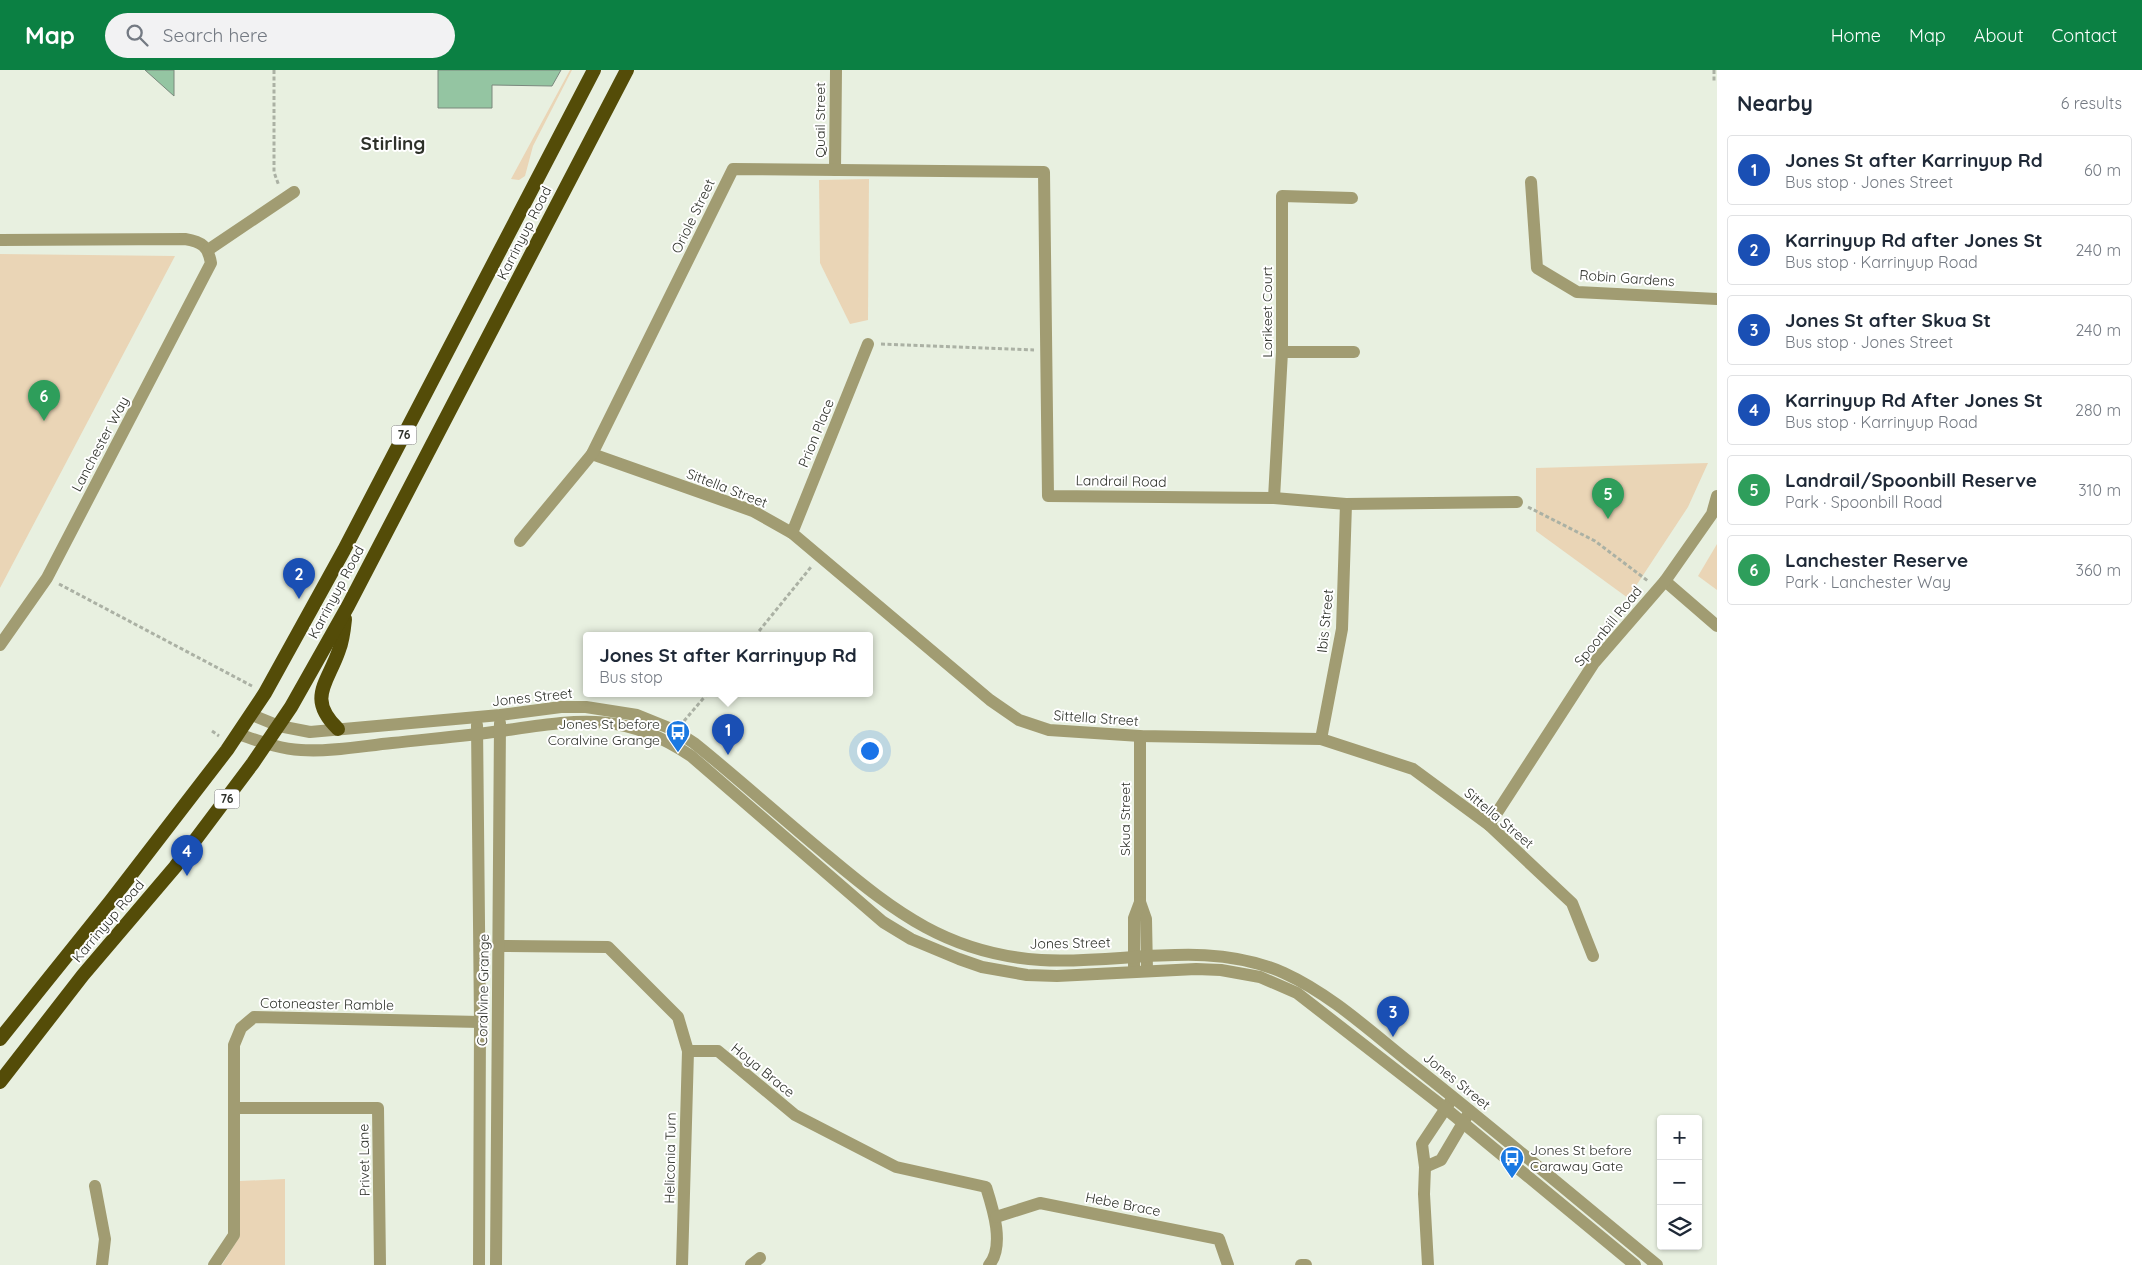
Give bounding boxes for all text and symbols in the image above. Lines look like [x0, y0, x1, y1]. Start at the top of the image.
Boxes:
search box [105, 13, 455, 58]
text: Map [25, 20, 75, 50]
icon: search [123, 21, 151, 49]
text: Search here [163, 23, 268, 47]
text: Home [1831, 24, 1881, 47]
text: Map [1909, 24, 1946, 47]
text: About [1974, 24, 2024, 47]
text: Contact [2052, 24, 2117, 47]
street label: Quail Street [811, 82, 829, 158]
text: Nearby [1737, 90, 1813, 116]
text: 6 results [2061, 93, 2122, 113]
district label: Stirling [361, 131, 425, 155]
text: Jones St after Karrinyup Rd [1785, 148, 2043, 172]
text: 1 [1751, 160, 1757, 180]
text: 60 m [2084, 160, 2121, 180]
text: Bus stop · Jones Street [1785, 172, 1953, 192]
street label: Oriole Street [667, 176, 719, 256]
street label: Karrinyup Road [493, 183, 555, 283]
text: Karrinyup Rd after Jones St [1785, 228, 2043, 252]
text: 2 [1749, 240, 1759, 260]
text: 240 m [2075, 240, 2121, 260]
text: Bus stop · Karrinyup Road [1785, 252, 1978, 272]
street label: Lorikeet Court [1258, 266, 1276, 358]
street label: Robin Gardens [1579, 266, 1675, 290]
text: Jones St after Skua St [1785, 308, 1991, 332]
text: 3 [1750, 320, 1758, 340]
text: 240 m [2075, 320, 2121, 340]
text: Bus stop · Jones Street [1785, 332, 1953, 352]
pin: 6 [28, 380, 60, 421]
text: Karrinyup Rd After Jones St [1785, 388, 2043, 412]
street label: Lanchester Way [67, 393, 133, 495]
street label: Prion Place [794, 396, 838, 470]
text: 4 [1749, 400, 1759, 420]
text: 280 m [2075, 400, 2121, 420]
text: Bus stop · Karrinyup Road [1785, 412, 1978, 432]
road number: 76 [392, 426, 416, 444]
street label: Sittella Street [684, 464, 770, 512]
text: Landrail/Spoonbill Reserve [1785, 468, 2037, 492]
street label: Landrail Road [1075, 471, 1167, 491]
pin: 5 [1592, 478, 1624, 519]
text: 5 [1749, 480, 1759, 500]
text: 310 m [2078, 480, 2121, 500]
text: Park · Spoonbill Road [1785, 492, 1943, 512]
street label: Karrinyup Road [304, 542, 368, 642]
text: Lanchester Reserve [1785, 548, 1968, 572]
pin: 2 [283, 558, 315, 599]
text: 6 [1750, 560, 1758, 580]
text: 360 m [2076, 560, 2121, 580]
text: Park · Lanchester Way [1785, 572, 1951, 592]
street label: Spoonbill Road [1570, 582, 1646, 670]
street label: Ibis Street [1313, 588, 1337, 654]
popup [583, 632, 873, 697]
text: Jones St after Karrinyup Rd [599, 643, 857, 667]
text: Bus stop [599, 667, 663, 687]
street label: Jones Street [491, 684, 574, 710]
street label: Sittella Street [1053, 706, 1139, 730]
pin: 1 [712, 714, 744, 755]
place label: Jones St before Coralvine Grange [548, 715, 660, 749]
bus stop icon: Jones St before Coralvine Grange [665, 719, 691, 753]
your location [857, 738, 883, 764]
street label: Skua Street [1116, 782, 1134, 856]
street label: Sittella Street [1461, 784, 1538, 852]
road number: 76 [214, 790, 240, 809]
pin: 4 [171, 835, 203, 876]
street label: Karrinyup Road [68, 876, 148, 966]
street label: Jones Street [1029, 933, 1111, 953]
street label: Coralvine Grange [473, 934, 493, 1046]
street label: Cotoneaster Ramble [260, 994, 394, 1014]
pin: 3 [1377, 996, 1409, 1037]
street label: Hoya Brace [728, 1039, 799, 1101]
street label: Jones Street [1420, 1048, 1494, 1114]
street label: Heliconia Turn [660, 1112, 680, 1204]
map controls [1657, 1115, 1702, 1250]
button: + [1657, 1115, 1702, 1160]
street label: Privet Lane [354, 1124, 374, 1196]
place label: Jones St before Caraway Gate [1530, 1141, 1632, 1175]
bus stop icon: Jones St before Caraway Gate [1499, 1145, 1525, 1179]
button: − [1657, 1160, 1702, 1205]
street label: Hebe Brace [1084, 1188, 1162, 1220]
button: layers [1657, 1205, 1702, 1250]

